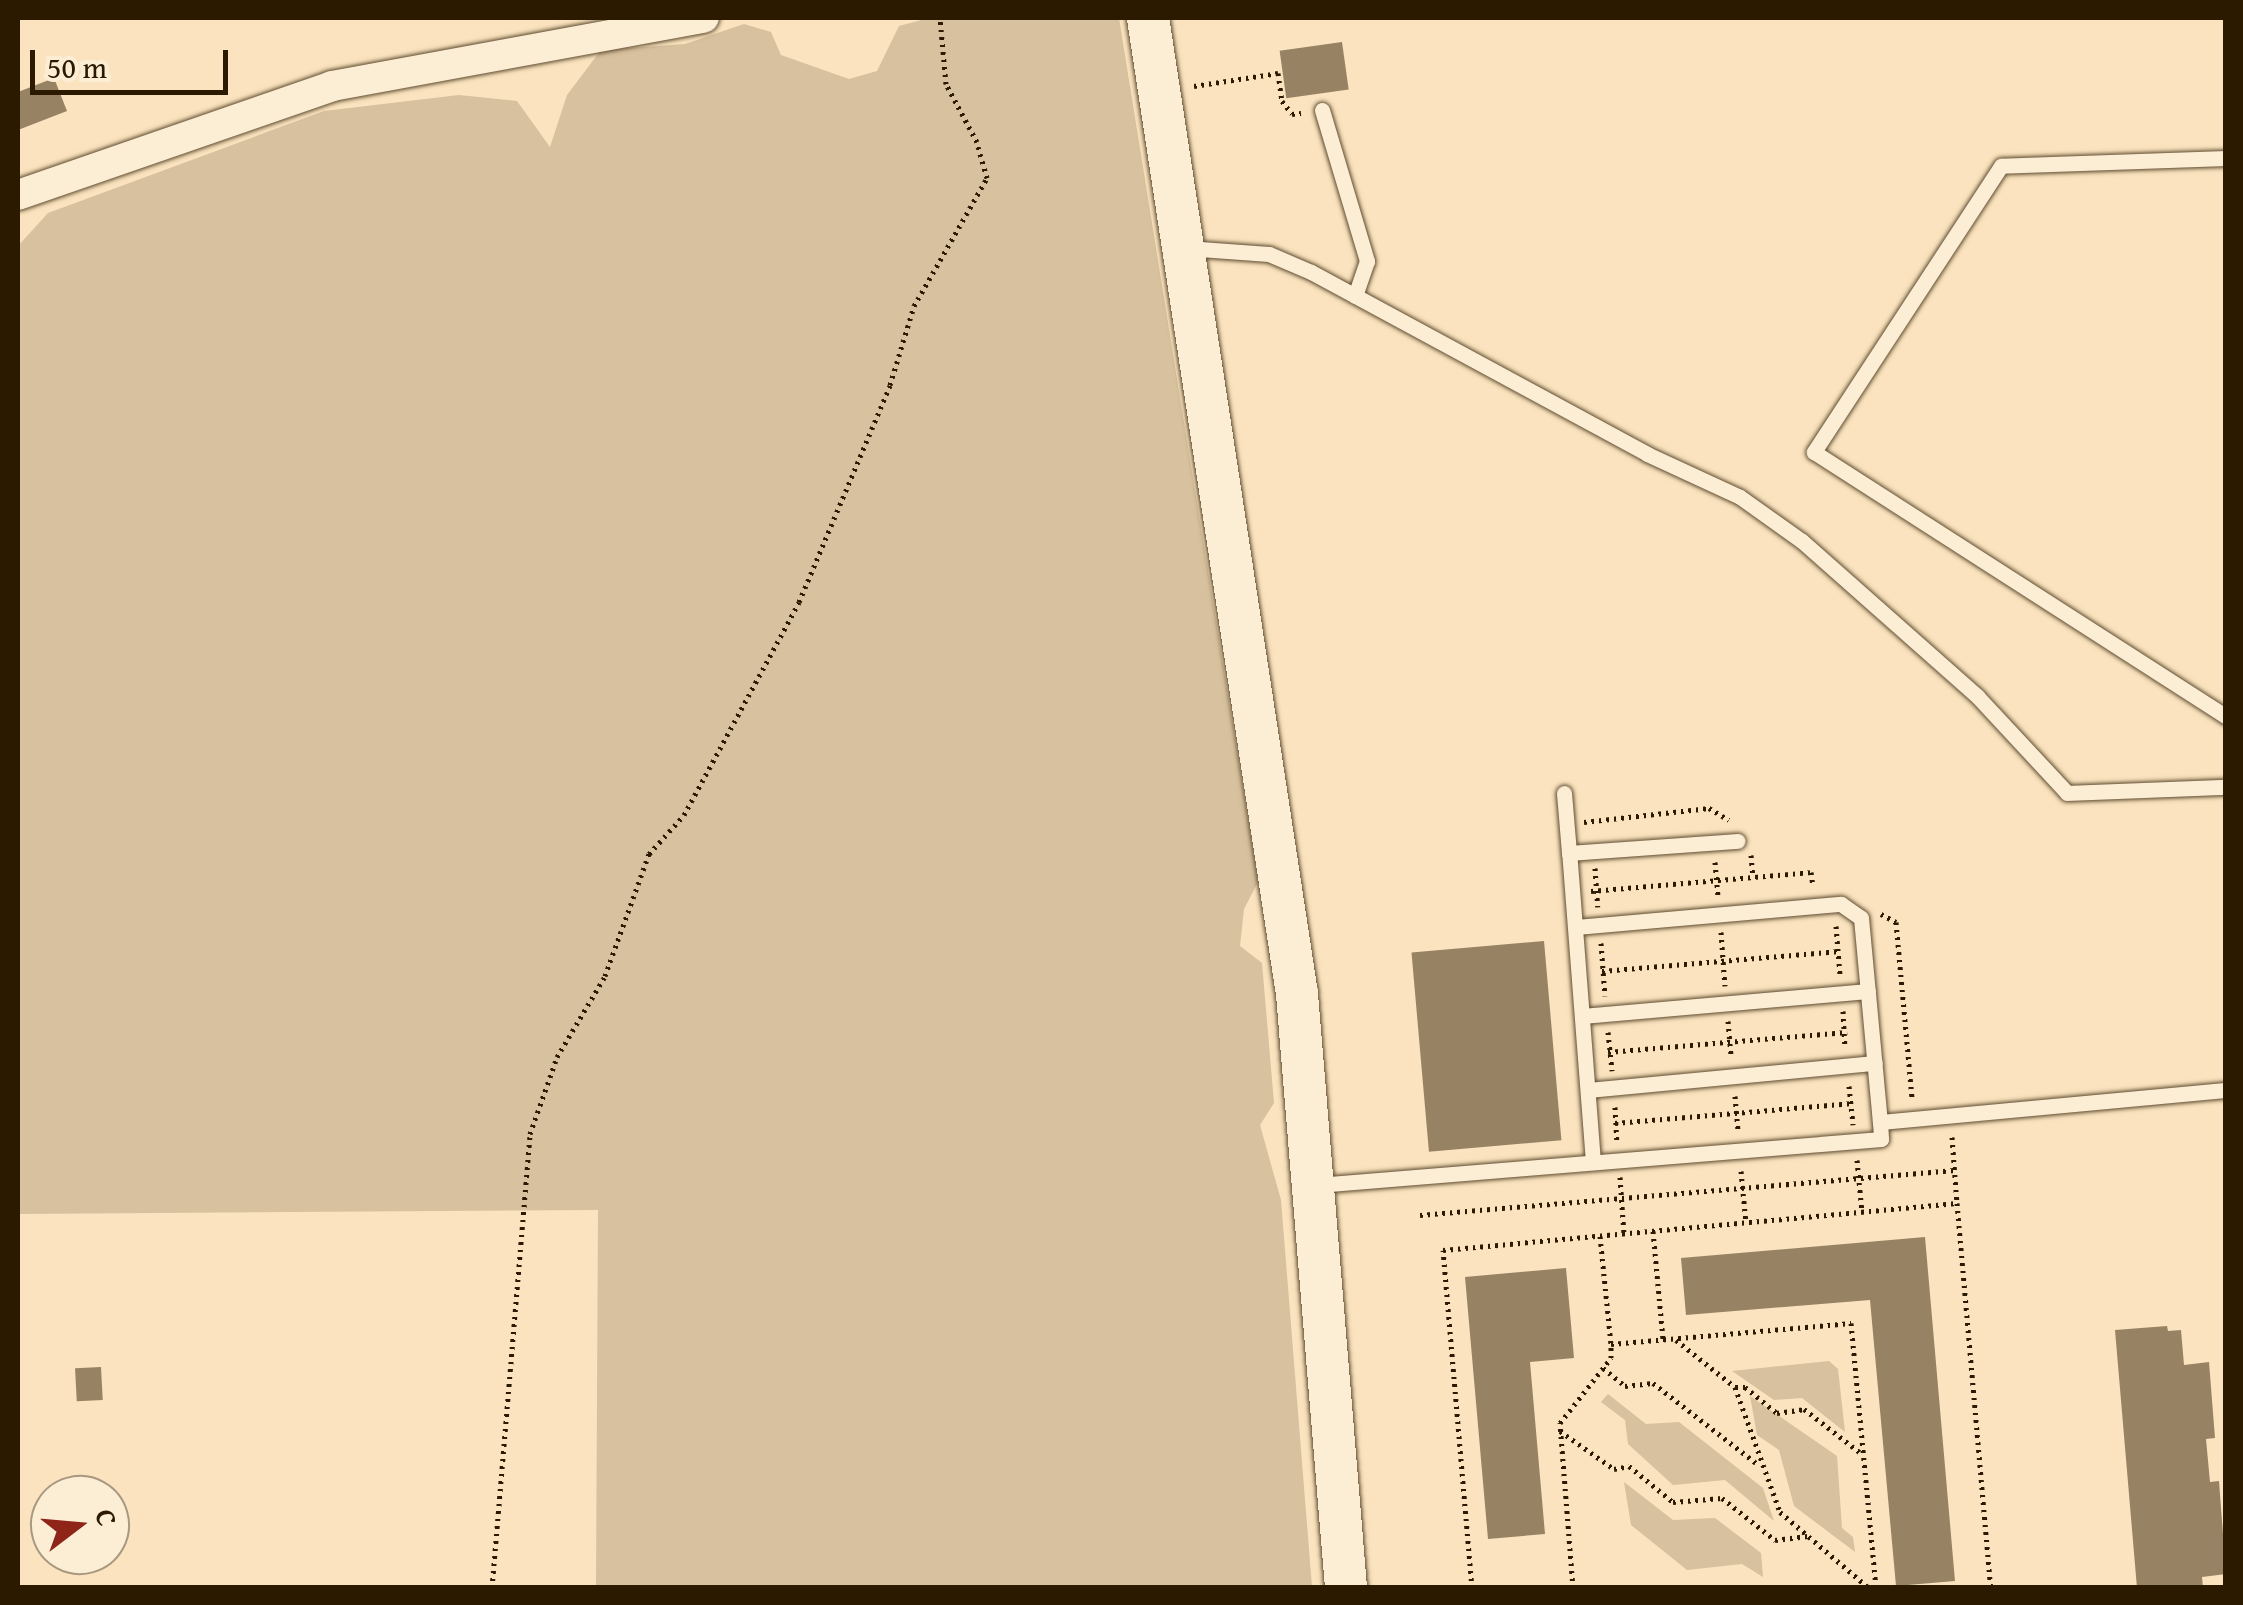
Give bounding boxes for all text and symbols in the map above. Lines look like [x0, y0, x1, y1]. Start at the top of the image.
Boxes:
scale bar [35, 30, 232, 92]
text: 50 m [47, 45, 107, 89]
north arrow [30, 1475, 130, 1575]
text: С [86, 1504, 129, 1530]

